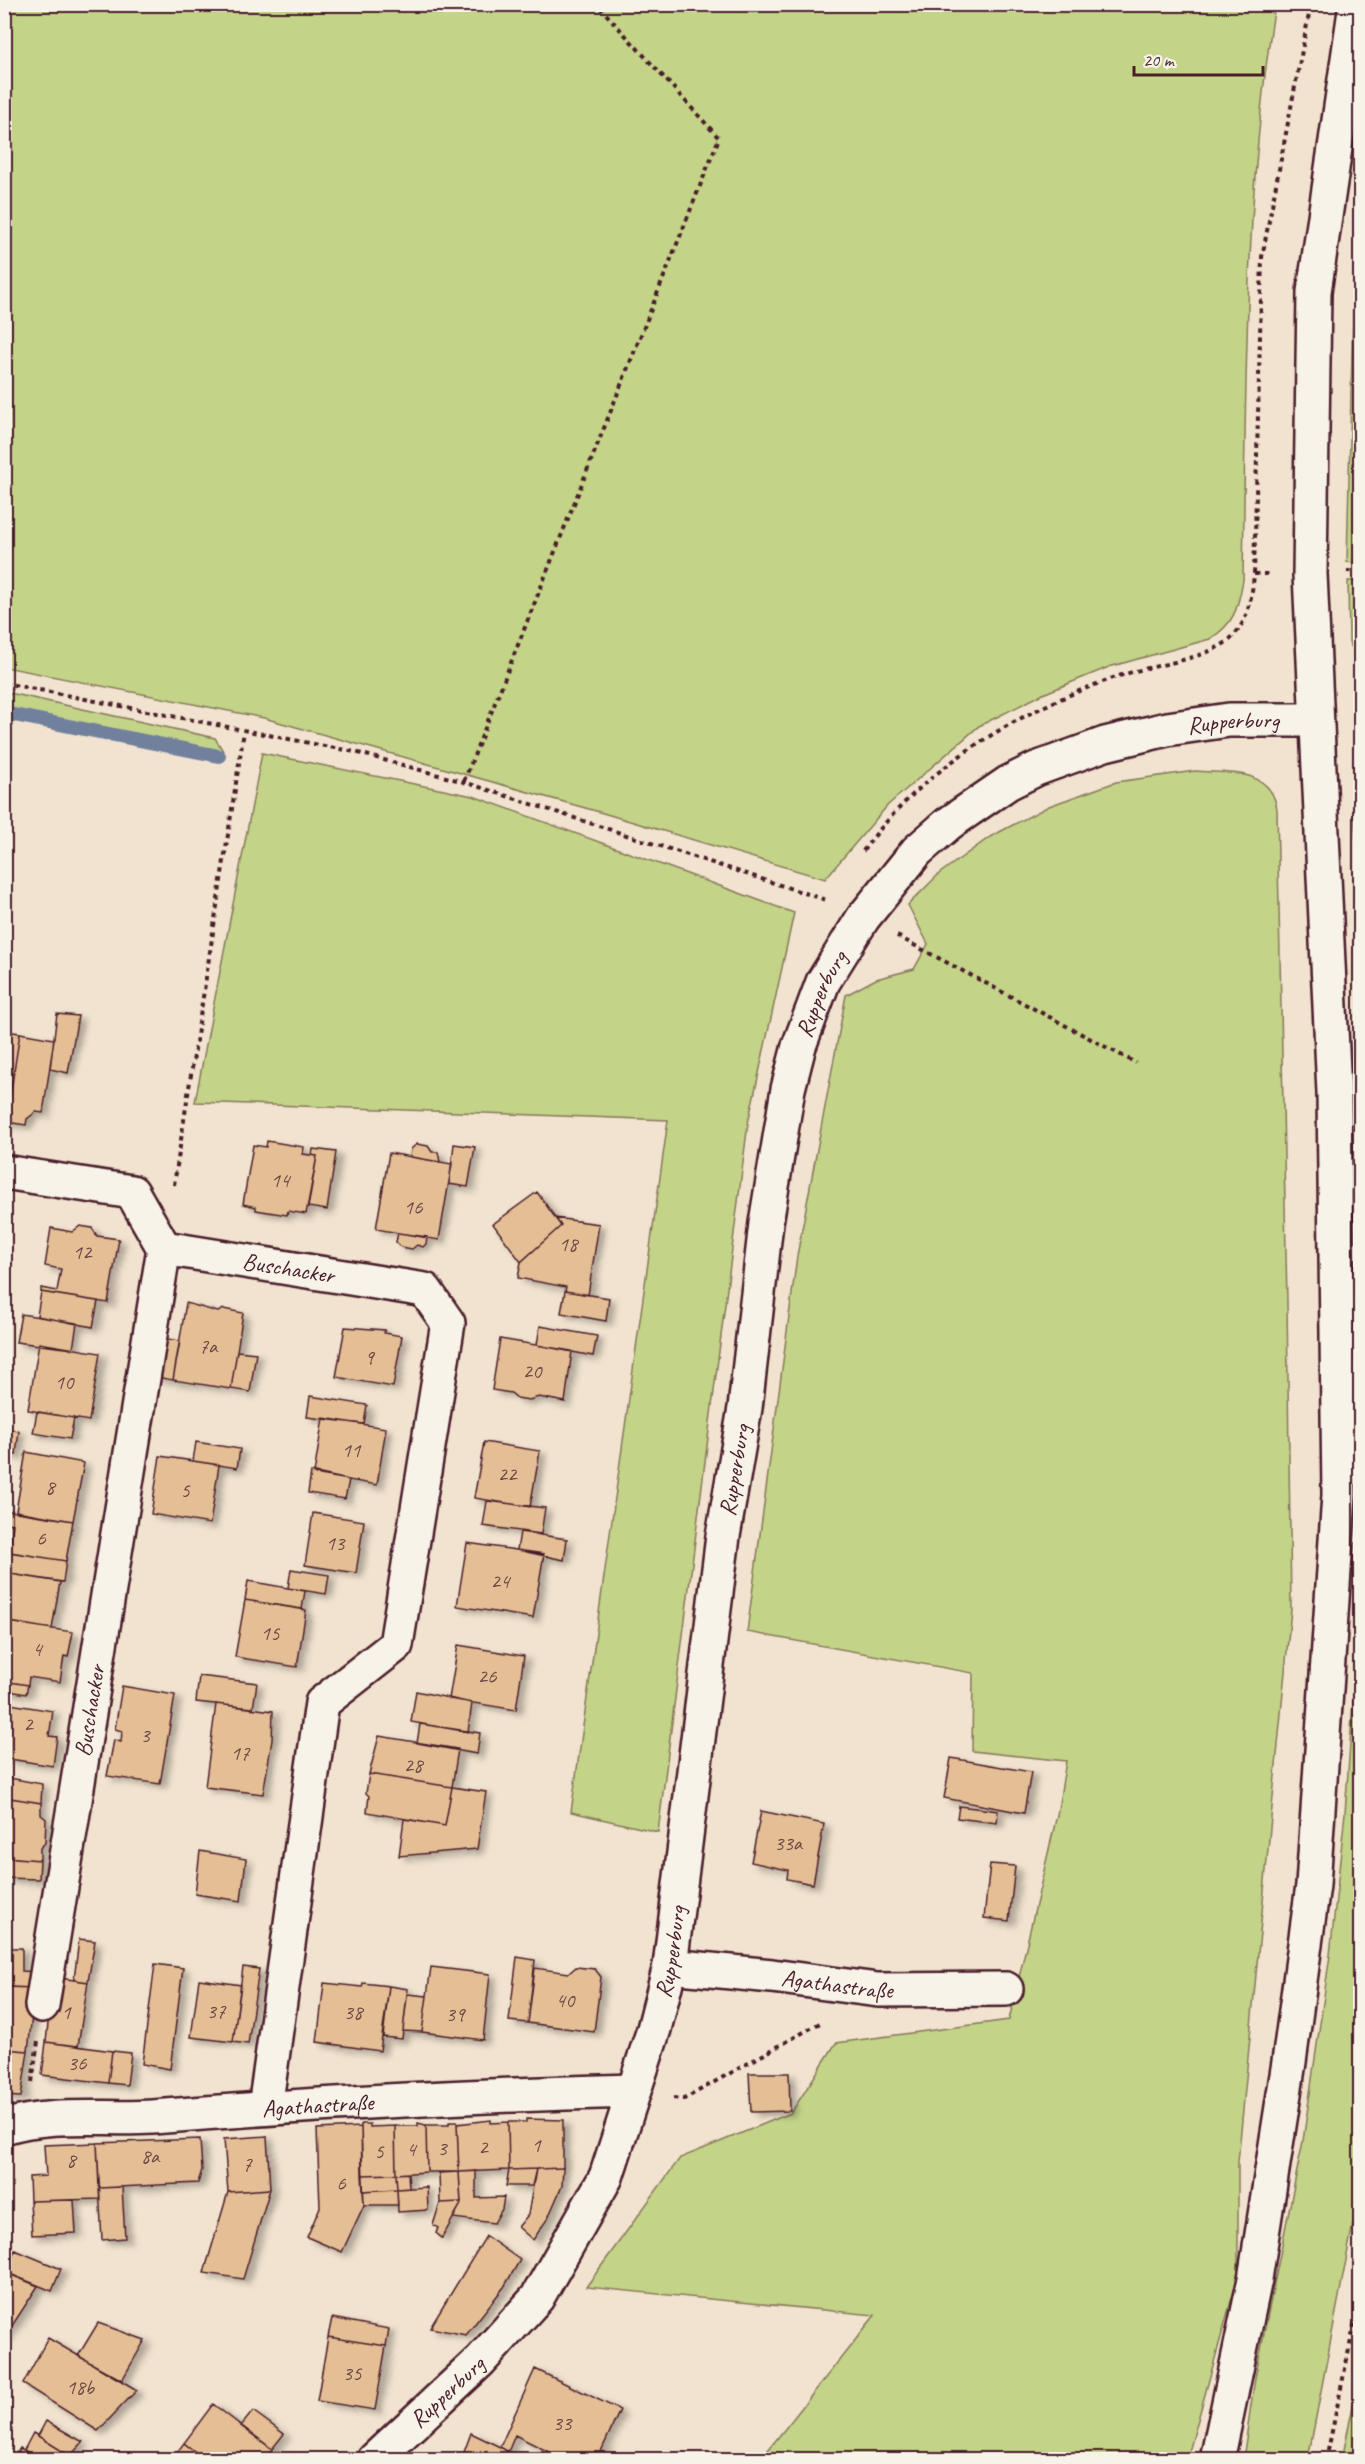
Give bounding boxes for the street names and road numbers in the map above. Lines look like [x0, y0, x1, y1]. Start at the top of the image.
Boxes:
street label: Rupperburg [1185, 705, 1280, 741]
street label: Rupperburg [789, 944, 855, 1041]
street label: Buschacker [240, 1246, 339, 1291]
street label: Rupperburg [712, 1421, 757, 1518]
street label: Buschacker [67, 1661, 112, 1759]
street label: Rupperburg [648, 1903, 692, 2001]
street label: Agathastraße [780, 1962, 895, 2005]
street label: Agathastraße [261, 2087, 376, 2124]
street label: Rupperburg [403, 2348, 492, 2434]

